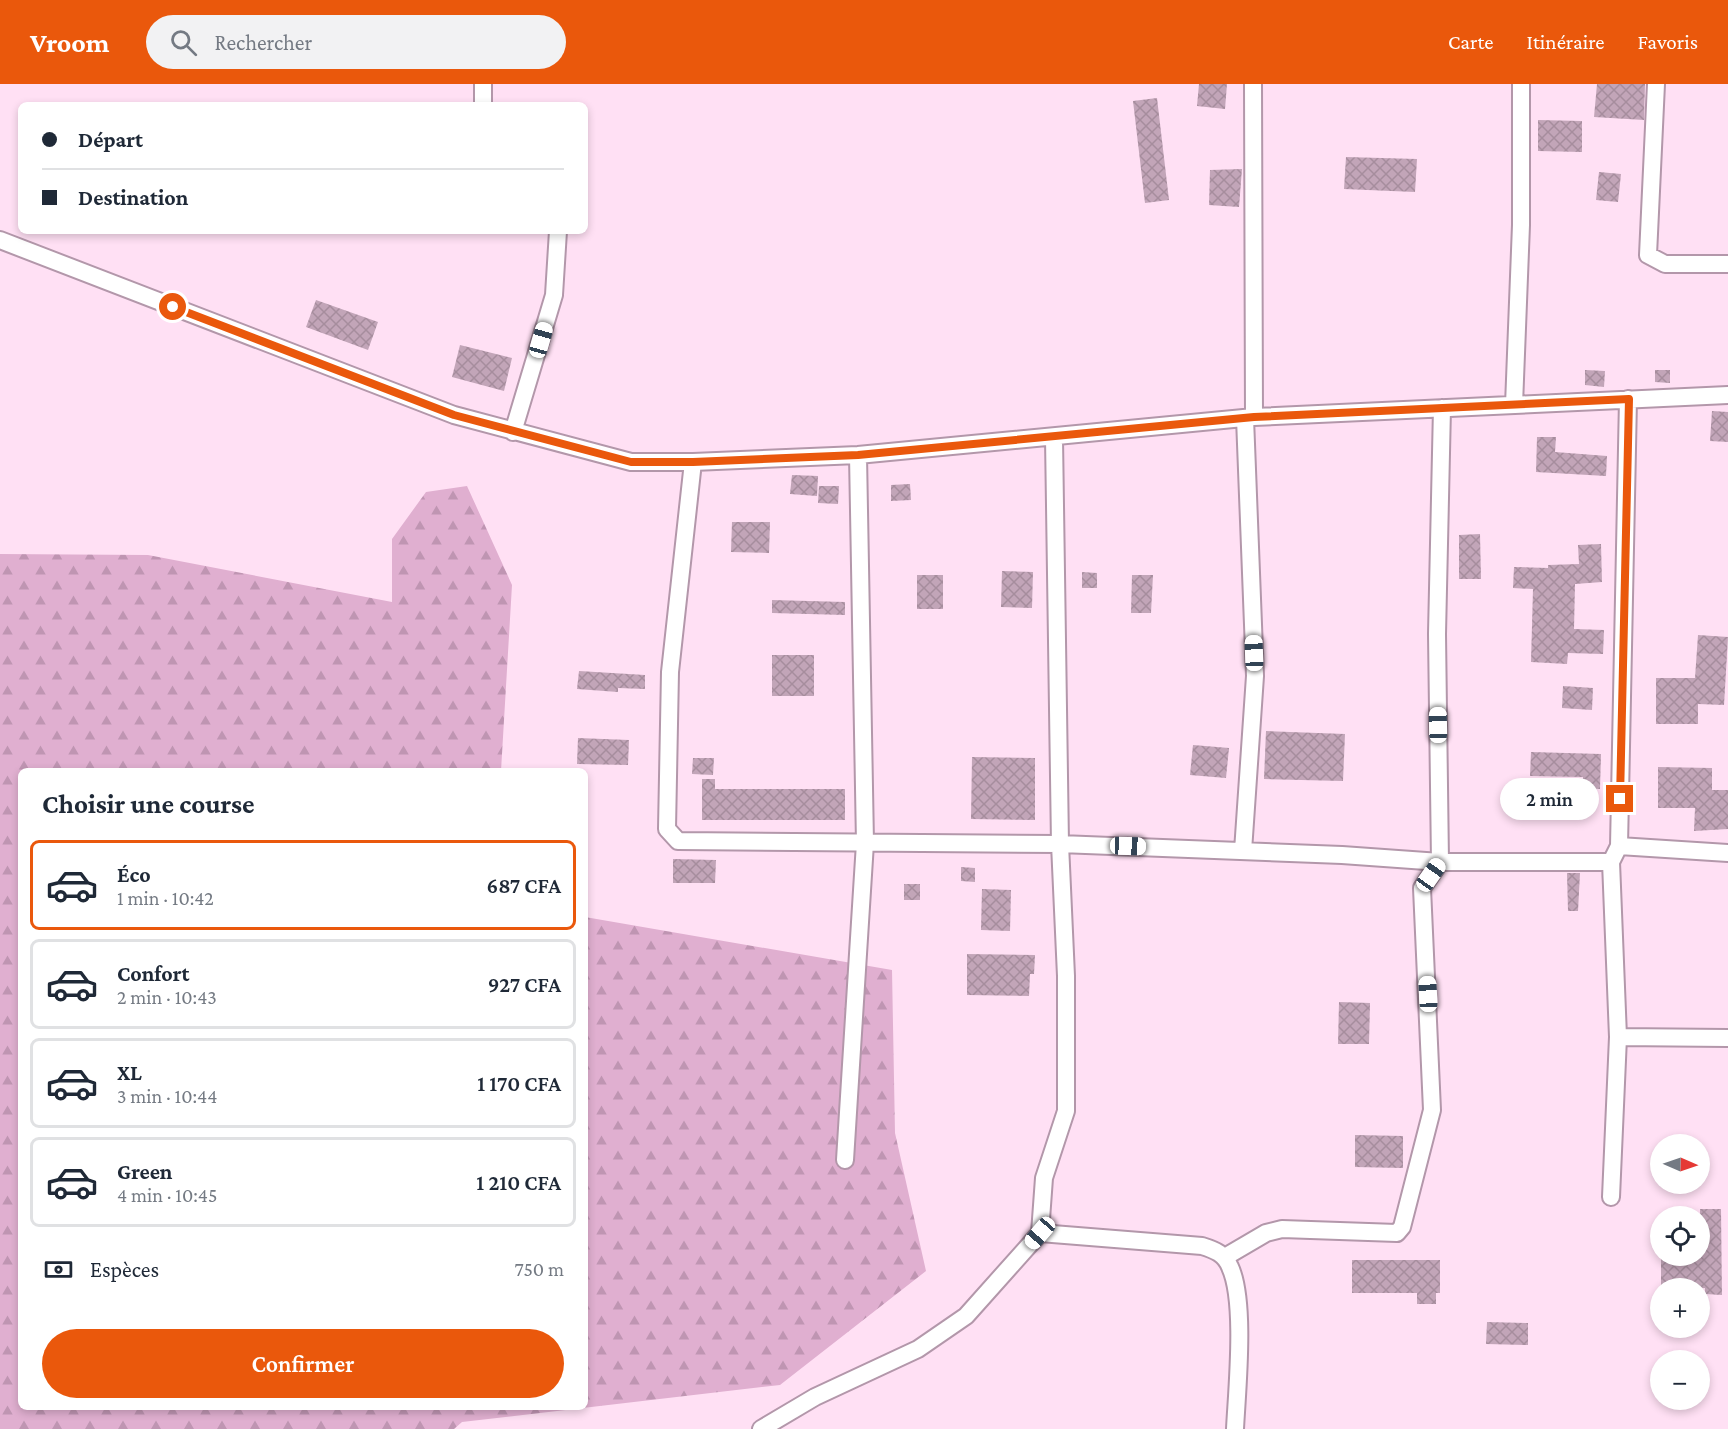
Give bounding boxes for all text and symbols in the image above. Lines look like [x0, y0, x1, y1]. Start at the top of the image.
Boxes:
search box [146, 15, 566, 69]
icon: search [167, 26, 200, 59]
text: Vroom [30, 27, 110, 58]
text: Rechercher [215, 30, 312, 55]
text: Carte [1448, 30, 1494, 54]
text: Itinéraire [1527, 30, 1604, 54]
text: Favoris [1637, 30, 1698, 54]
text: Départ [78, 127, 143, 152]
text: Destination [78, 185, 188, 210]
route start [159, 293, 186, 320]
car [527, 320, 555, 360]
car [1244, 635, 1264, 671]
car [1429, 707, 1447, 743]
callout: 2 min [1500, 778, 1599, 820]
route end [1606, 785, 1633, 812]
text: 2 min [1526, 788, 1573, 810]
text: Choisir une course [42, 789, 255, 819]
car [1110, 836, 1146, 856]
car [1413, 855, 1449, 895]
icon: car [45, 858, 99, 912]
text: Éco [117, 862, 151, 887]
text: 687 CFA [486, 873, 561, 898]
text: 1 min · 10:42 [117, 887, 214, 909]
icon: car [45, 957, 99, 1011]
text: Confort [117, 961, 190, 986]
text: 927 CFA [488, 972, 561, 997]
car [1418, 976, 1438, 1012]
text: 2 min · 10:43 [117, 986, 217, 1008]
icon: car [45, 1056, 99, 1110]
text: XL [117, 1060, 142, 1085]
text: 1 170 CFA [477, 1071, 561, 1096]
text: 3 min · 10:44 [117, 1085, 218, 1107]
north arrow [1650, 1134, 1710, 1194]
map controls [1650, 1134, 1710, 1410]
icon: car [45, 1155, 99, 1209]
text: Green [117, 1159, 173, 1184]
text: 1 210 CFA [476, 1170, 561, 1195]
text: 4 min · 10:45 [117, 1184, 217, 1206]
button: locate [1650, 1206, 1710, 1266]
car [1021, 1214, 1059, 1252]
icon: cash [42, 1253, 75, 1286]
text: Espèces [90, 1257, 159, 1282]
text: 750 m [514, 1258, 564, 1280]
button: + [1650, 1278, 1710, 1338]
button: Confirmer [42, 1329, 564, 1398]
button: − [1650, 1350, 1710, 1410]

